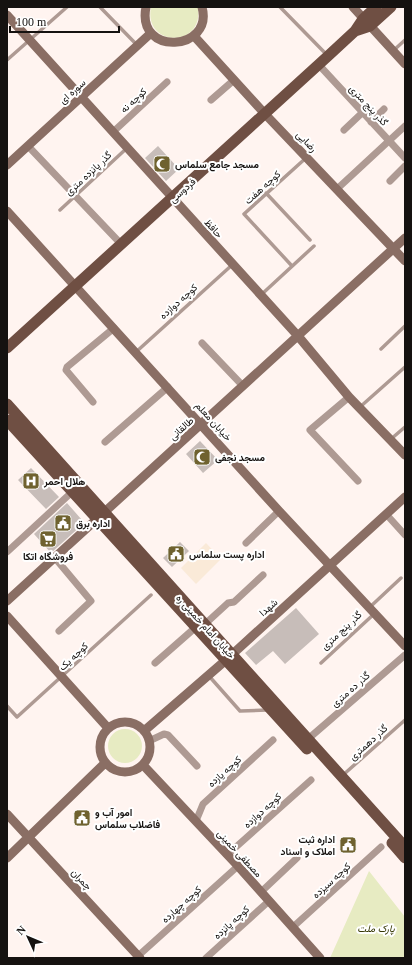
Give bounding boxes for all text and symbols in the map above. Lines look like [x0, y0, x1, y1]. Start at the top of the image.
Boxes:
scale bar [10, 8, 119, 34]
text: 100 m [16, 15, 47, 29]
street label: سوره ای [57, 77, 88, 107]
street label: گذر پنج متری [346, 83, 391, 130]
street label: کوچه نه [118, 85, 150, 117]
street label: رضایی [293, 129, 319, 155]
street label: گذر پانزده متری [63, 149, 115, 199]
mosque icon: مسجد جامع سلماس [152, 154, 172, 174]
place label: مسجد جامع سلماس [175, 159, 259, 172]
street label: کوچه هفت [242, 168, 284, 208]
street label: فردوسی [167, 176, 199, 206]
street label: حافظ [202, 217, 225, 240]
street label: کوچه دوازده [157, 281, 201, 323]
street label: خیابان معلم [193, 400, 234, 444]
street label: طالقانی [167, 414, 197, 443]
mosque icon: مسجد نجفی [192, 447, 212, 467]
place label: مسجد نجفی [215, 452, 266, 464]
hospital icon: هلال احمر [21, 471, 41, 491]
place label: هلال احمر [43, 476, 85, 488]
public building icon: اداره برق [53, 513, 73, 533]
place label: اداره برق [76, 518, 110, 530]
supermarket icon: فروشگاه اتکا [38, 529, 58, 549]
public building icon: اداره پست سلماس [166, 544, 186, 564]
place label: اداره پست سلماس [189, 549, 265, 562]
place label: فروشگاه اتکا [23, 551, 73, 563]
street label: خیابان امام خمینی ره [173, 592, 237, 661]
street label: شهدا [257, 596, 280, 619]
street label: گذر پنج متری [319, 608, 366, 653]
street label: کوچه یک [56, 640, 92, 674]
street label: گذر ده متری [329, 669, 373, 710]
street label: گذر دهمتری [347, 722, 391, 763]
street label: کوچه یازده [205, 753, 245, 791]
street label: کوچه دوازده [241, 790, 285, 832]
place label: امور آب و فاضلاب سلماس [95, 807, 160, 831]
public building icon: امور آب و فاضلاب سلماس [72, 808, 92, 828]
street label: مصطفی خمینی [214, 827, 264, 880]
place label: اداره ثبت املاک و اسناد [281, 834, 335, 858]
public building icon: اداره ثبت املاک و اسناد [338, 835, 358, 855]
street label: کوچه سیزده [310, 860, 354, 902]
street label: چمران [68, 867, 94, 894]
street label: کوچه چهارده [159, 883, 205, 927]
street label: کوچه پانزده [211, 903, 253, 943]
north arrow [8, 917, 48, 957]
text: N [14, 923, 28, 937]
park label: پارک ملت [357, 923, 396, 936]

